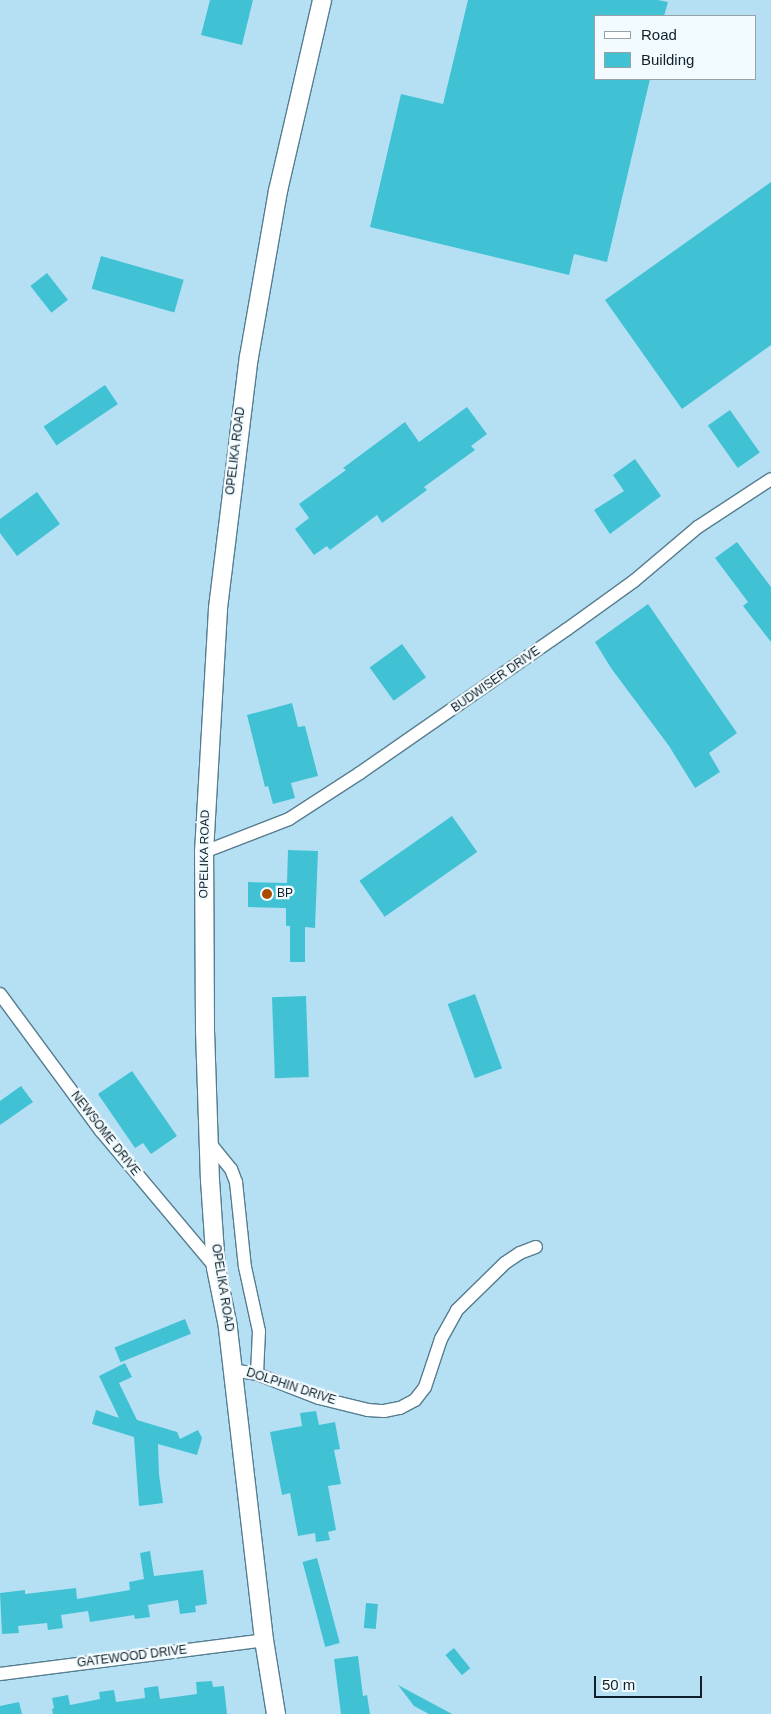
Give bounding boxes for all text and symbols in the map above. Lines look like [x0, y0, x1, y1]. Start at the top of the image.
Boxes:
legend [594, 15, 756, 80]
text: Road [641, 26, 677, 43]
text: Building [641, 51, 694, 68]
street label: OPELIKA ROAD [223, 406, 249, 496]
street label: BUDWISER DRIVE [449, 644, 543, 716]
street label: OPELIKA ROAD [197, 809, 213, 899]
place label: BP [277, 887, 293, 901]
marker: BP [261, 888, 273, 900]
street label: NEWSOME DRIVE [68, 1089, 142, 1179]
street label: OPELIKA ROAD [208, 1243, 236, 1333]
street label: DOLPHIN DRIVE [244, 1366, 338, 1408]
street label: GATEWOOD DRIVE [76, 1643, 188, 1671]
scale bar [596, 1666, 704, 1698]
text: 50 m [602, 1676, 635, 1693]

